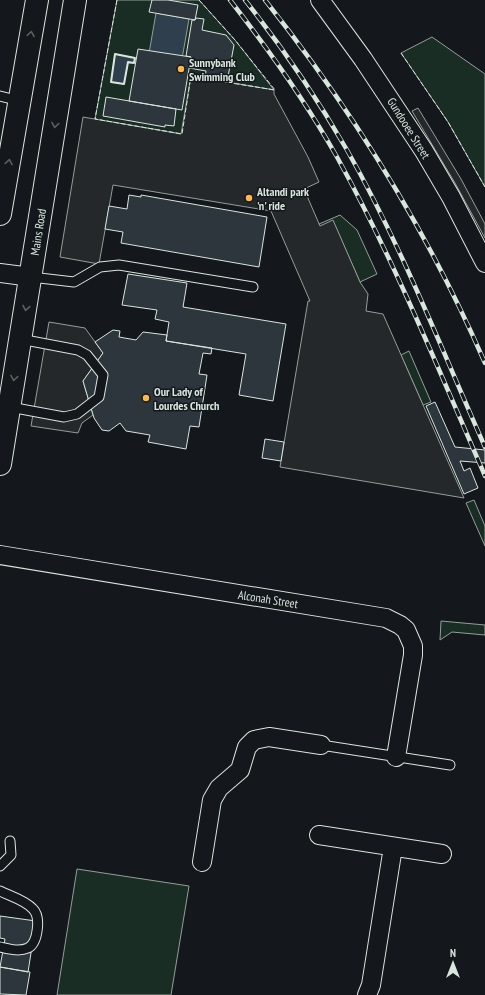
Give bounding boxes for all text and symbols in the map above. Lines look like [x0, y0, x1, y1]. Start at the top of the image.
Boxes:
one-way arrow [26, 31, 35, 37]
place label: Sunnybank Swimming Club [189, 55, 256, 84]
marker: Sunnybank Swimming Club [176, 64, 186, 74]
street label: Gundooee Street [384, 95, 434, 162]
one-way arrow [51, 122, 60, 128]
one-way arrow [4, 159, 13, 165]
place label: Altandi park 'n' ride [256, 184, 309, 213]
marker: Altandi park 'n' ride [244, 193, 254, 203]
street label: Mains Road [27, 207, 49, 257]
one-way arrow [22, 305, 30, 311]
one-way arrow [10, 375, 19, 381]
place label: Our Lady of Lourdes Church [154, 384, 219, 413]
marker: Our Lady of Lourdes Church [141, 393, 151, 403]
street label: Alconah Street [237, 587, 300, 611]
north arrow [433, 943, 473, 983]
text: N [450, 946, 456, 960]

